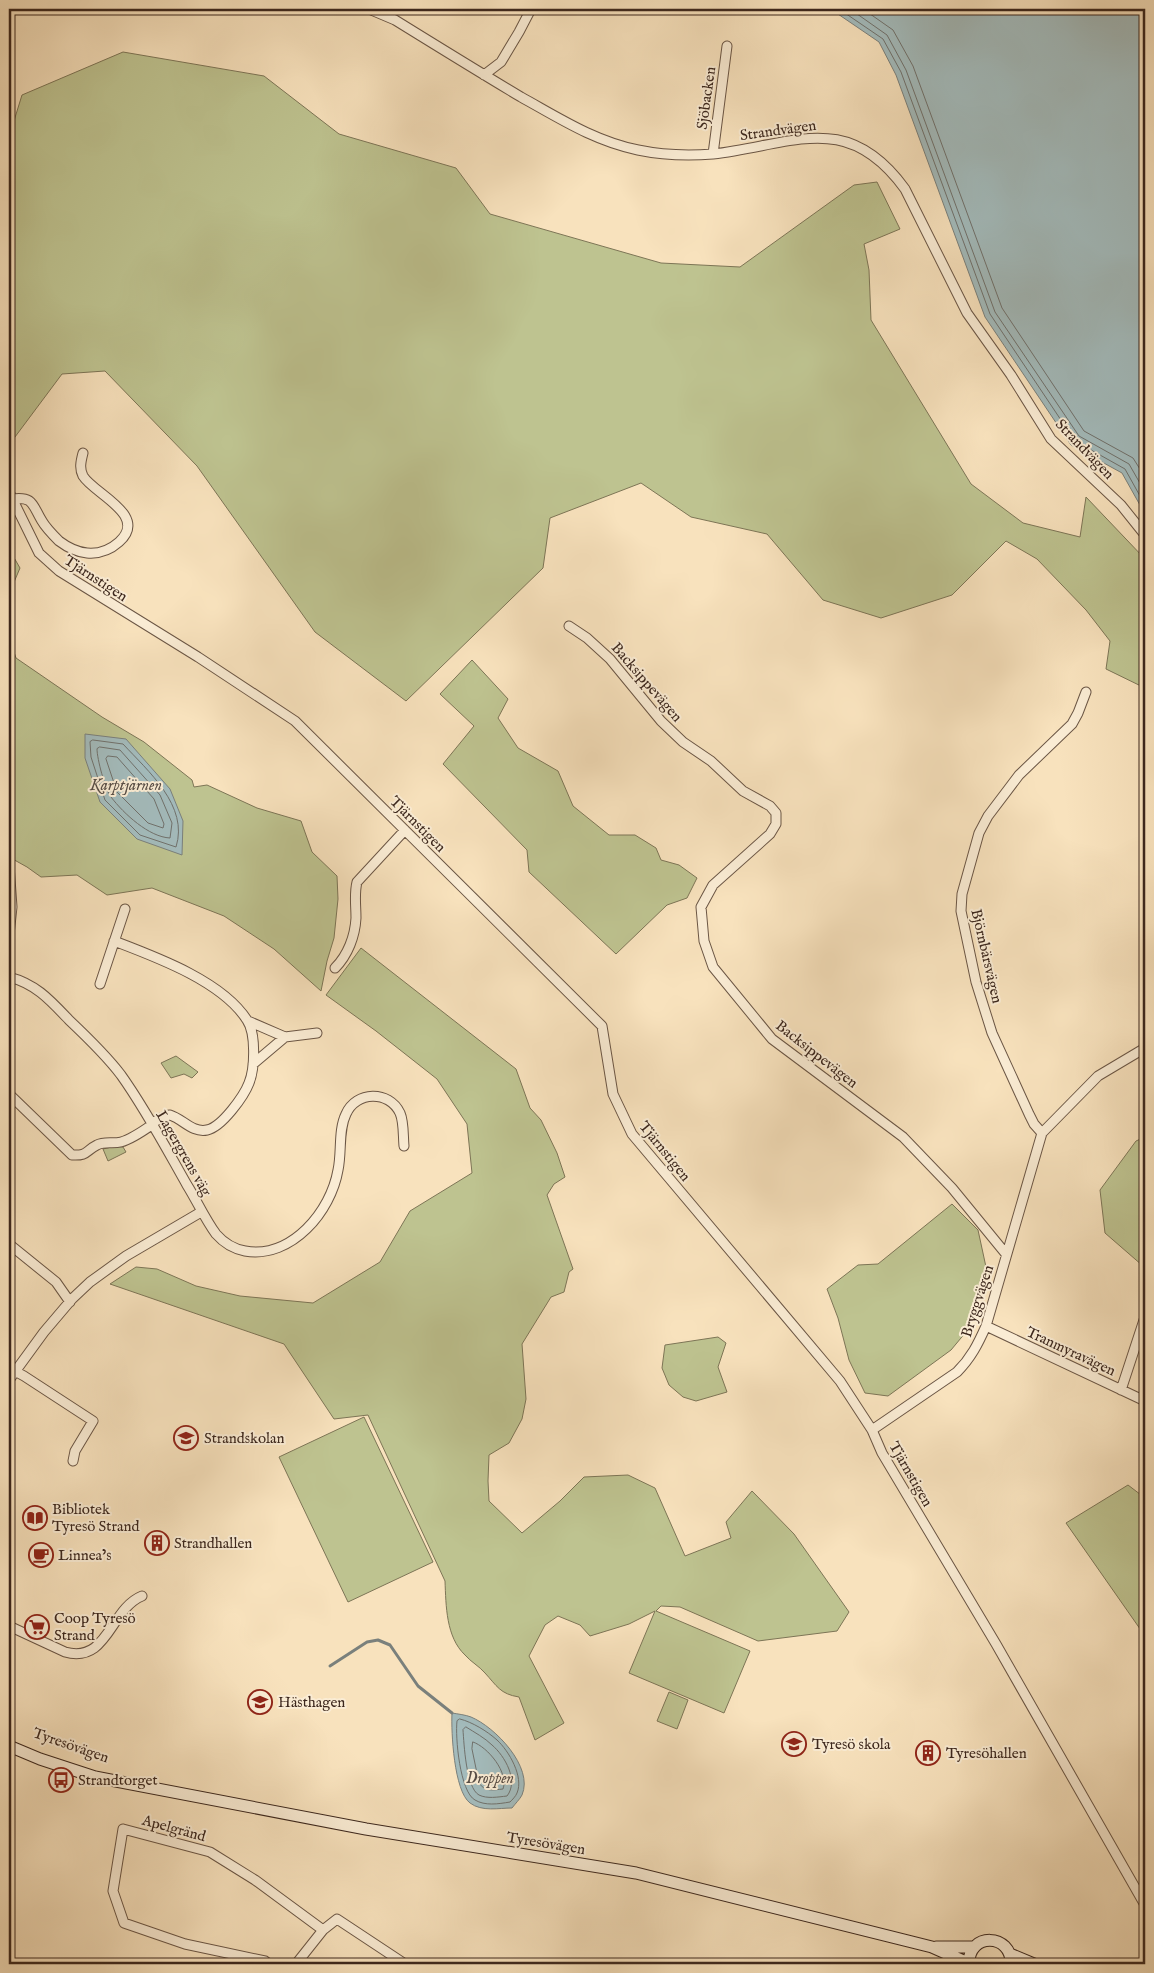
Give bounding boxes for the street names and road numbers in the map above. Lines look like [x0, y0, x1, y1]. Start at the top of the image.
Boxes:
street label: Sjöbacken [693, 66, 720, 131]
street label: Strandvägen [739, 116, 817, 145]
street label: Strandvägen [1051, 415, 1118, 484]
street label: Tjärnstigen [60, 551, 131, 606]
street label: Backsippevägen [607, 639, 686, 726]
street label: Tjärnstigen [386, 792, 450, 856]
street label: Björnbärsvägen [966, 907, 1007, 1005]
street label: Backsippevägen [772, 1016, 862, 1092]
street label: Lagergrens väg [151, 1107, 216, 1200]
street label: Tjärnstigen [635, 1117, 695, 1185]
street label: Bryggvägen [957, 1262, 998, 1340]
street label: Tranmyravägen [1023, 1322, 1119, 1380]
street label: Tjärnstigen [884, 1438, 937, 1510]
street label: Tyresövägen [30, 1724, 111, 1767]
street label: Apelgränd [139, 1811, 209, 1846]
street label: Tyresövägen [505, 1828, 587, 1859]

